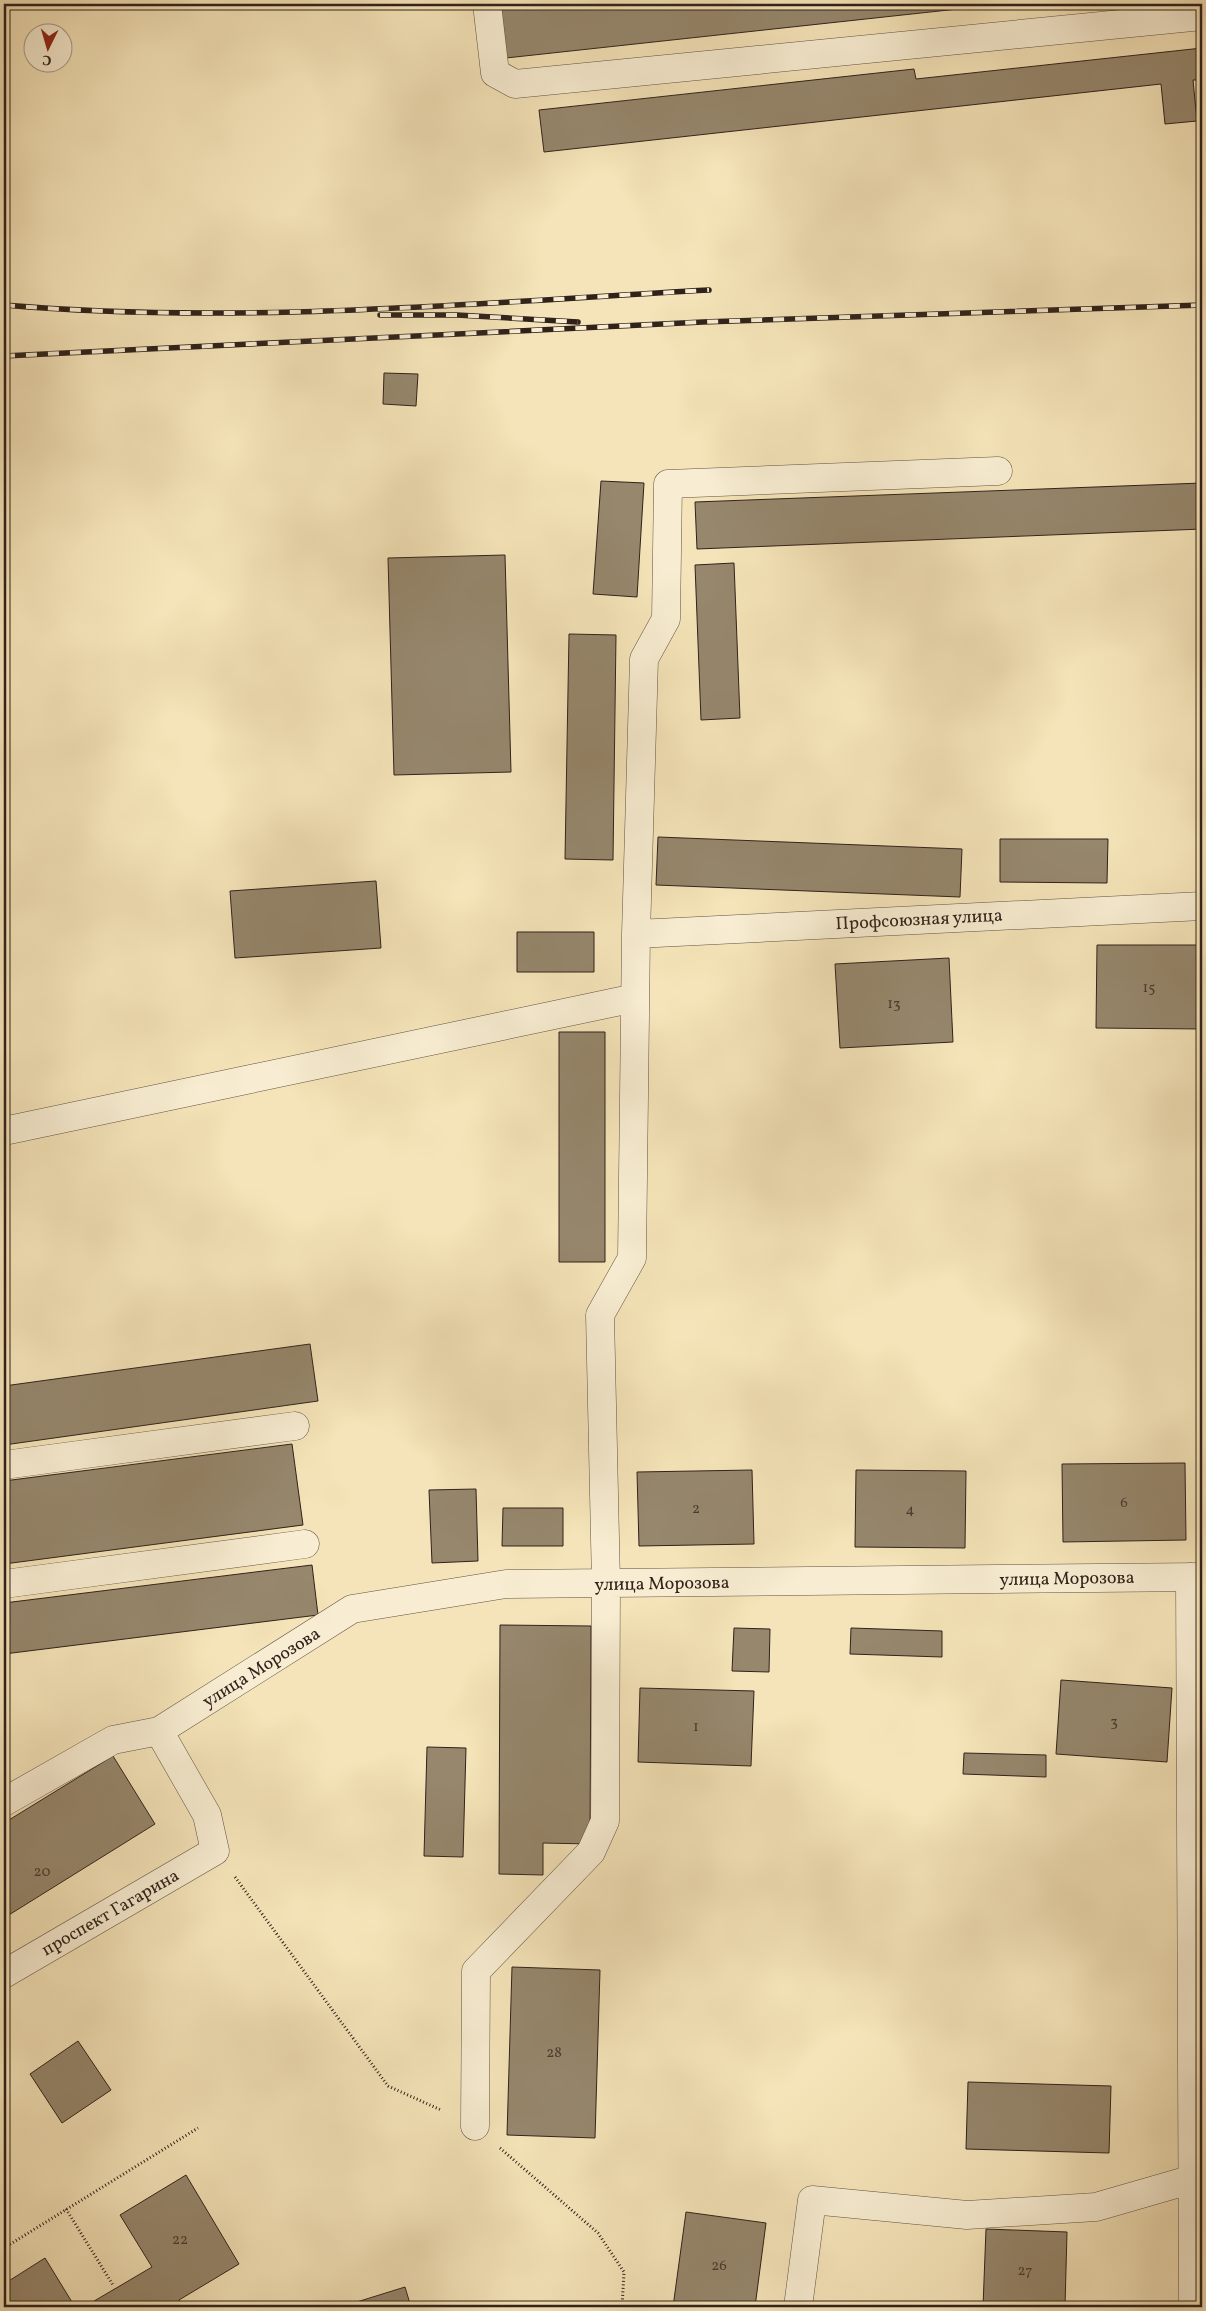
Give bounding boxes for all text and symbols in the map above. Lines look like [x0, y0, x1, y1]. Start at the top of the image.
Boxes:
north arrow [22, 22, 72, 72]
text: С [42, 50, 52, 69]
street label: Профсоюзная улица [835, 904, 1003, 937]
house number: 15 [1142, 978, 1156, 999]
house number: 13 [887, 994, 901, 1015]
house number: 6 [1120, 1493, 1128, 1514]
house number: 2 [692, 1499, 700, 1520]
house number: 4 [906, 1500, 915, 1521]
street label: улица Морозова [999, 1566, 1135, 1593]
street label: улица Морозова [594, 1571, 730, 1598]
street label: улица Морозова [198, 1622, 326, 1715]
house number: 3 [1110, 1712, 1118, 1733]
house number: 1 [693, 1717, 699, 1738]
house number: 20 [34, 1862, 50, 1883]
street label: проспект Гагарина [37, 1864, 184, 1963]
house number: 28 [546, 2043, 562, 2064]
house number: 22 [172, 2230, 188, 2251]
house number: 26 [711, 2256, 727, 2277]
house number: 27 [1018, 2261, 1032, 2282]

